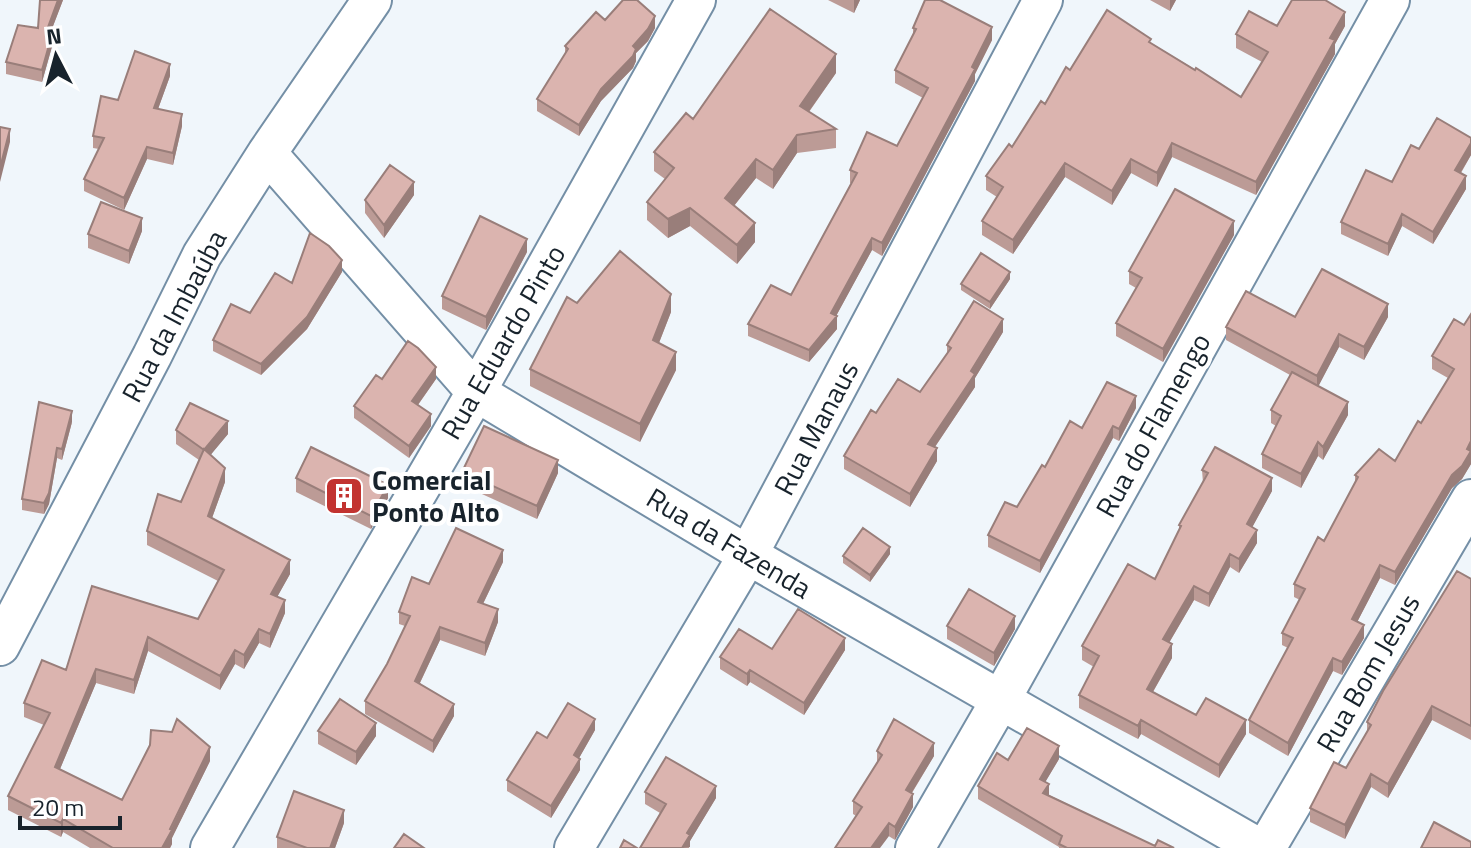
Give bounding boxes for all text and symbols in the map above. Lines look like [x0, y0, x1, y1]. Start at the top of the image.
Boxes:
north arrow [16, 16, 96, 96]
text: N [45, 18, 63, 54]
street label: Rua da Imbaúba [110, 222, 237, 410]
street label: Rua Eduardo Pinto [429, 236, 576, 447]
street label: Rua do Flamengo [1084, 325, 1221, 525]
street label: Rua Manaus [762, 353, 869, 503]
place label: Comercial Ponto Alto [372, 458, 500, 533]
building icon: Comercial Ponto Alto [323, 475, 365, 517]
street label: Rua da Fazenda [639, 476, 820, 609]
street label: Rua Bom Jesus [1305, 585, 1430, 760]
scale bar [20, 780, 120, 830]
text: 20 m [32, 789, 84, 825]

